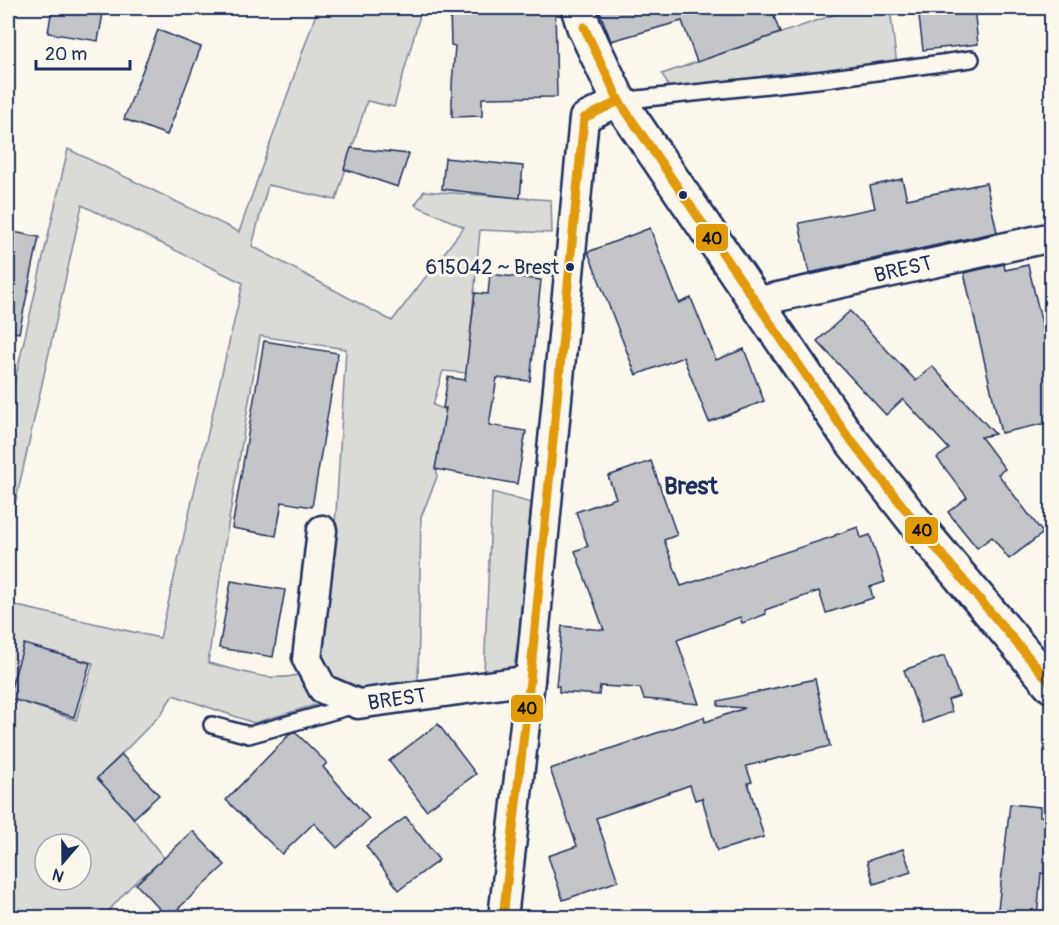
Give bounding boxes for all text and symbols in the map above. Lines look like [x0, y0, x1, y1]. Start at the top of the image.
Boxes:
scale bar [36, 33, 130, 71]
text: 20 m [45, 43, 87, 66]
unlabelled marker [677, 189, 689, 201]
line badge: 40 [695, 223, 729, 252]
text: 40 [702, 229, 722, 249]
street label: BREST [871, 250, 935, 289]
place label: 615042 ~ Brest [426, 255, 560, 280]
marker: 615042 ~ Brest [564, 261, 576, 273]
district label: Brest [664, 472, 719, 501]
line badge: 40 [904, 516, 939, 545]
text: 40 [912, 521, 932, 541]
street label: BREST [366, 682, 428, 717]
line badge: 40 [510, 694, 544, 723]
text: 40 [517, 699, 537, 719]
north arrow [33, 832, 93, 892]
text: N [50, 864, 67, 886]

